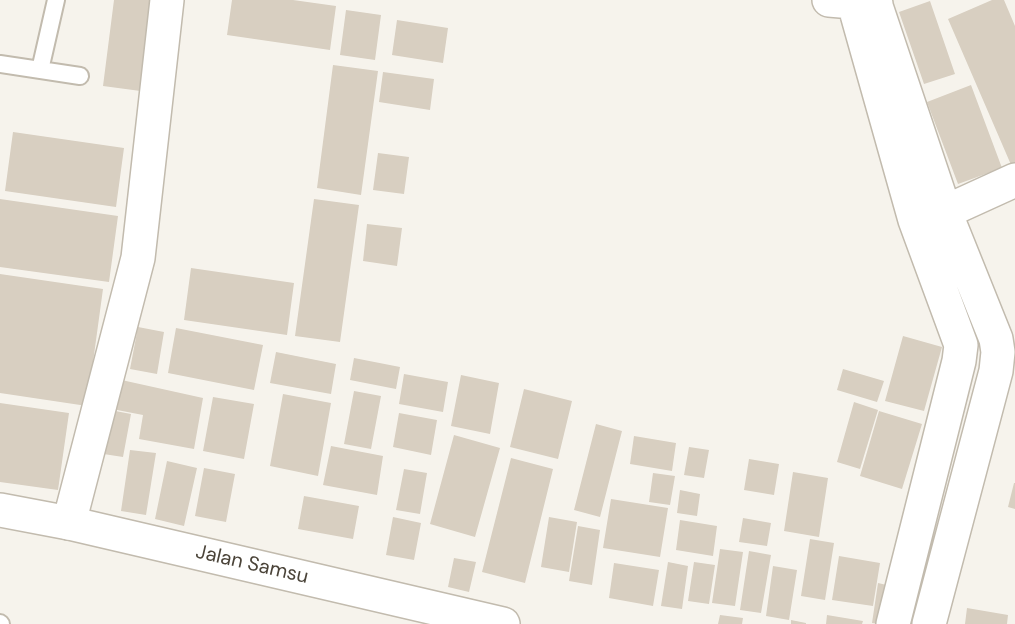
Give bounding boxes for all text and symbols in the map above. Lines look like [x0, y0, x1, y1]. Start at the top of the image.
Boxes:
street label: Jalan Samsu [193, 540, 311, 590]

